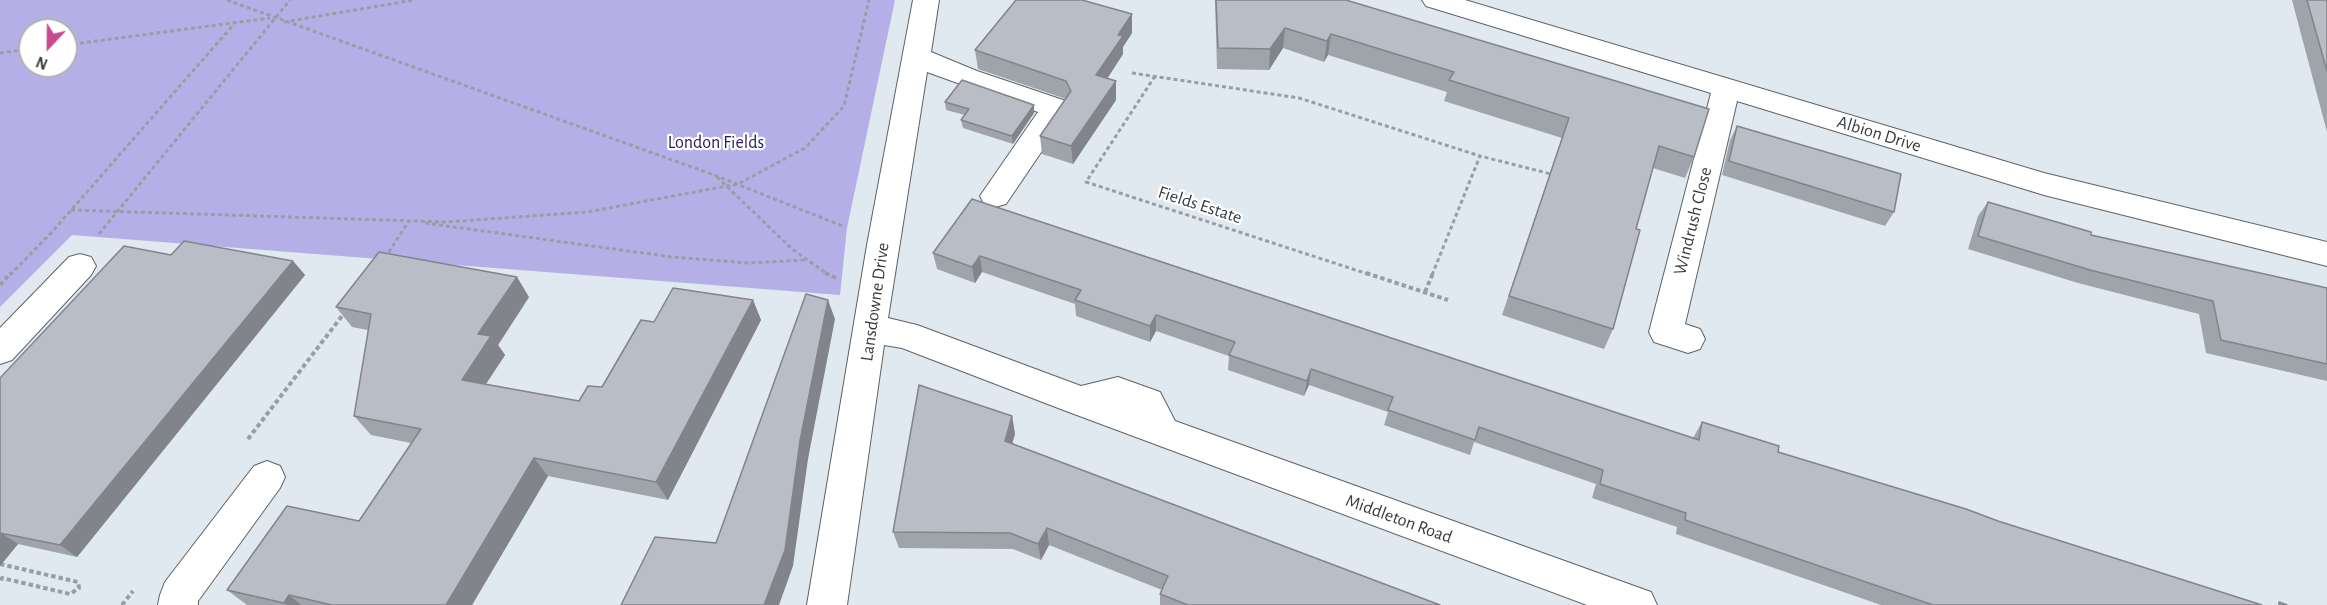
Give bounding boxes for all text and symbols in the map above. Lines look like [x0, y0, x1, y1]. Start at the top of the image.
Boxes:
north arrow [18, 18, 78, 78]
text: N [34, 53, 50, 72]
street label: Albion Drive [1834, 111, 1924, 157]
park label: London Fields [668, 132, 764, 154]
street label: Windrush Close [1669, 165, 1717, 277]
street label: Fields Estate [1155, 181, 1245, 229]
street label: Lansdowne Drive [856, 241, 894, 363]
street label: Middleton Road [1343, 490, 1455, 548]

